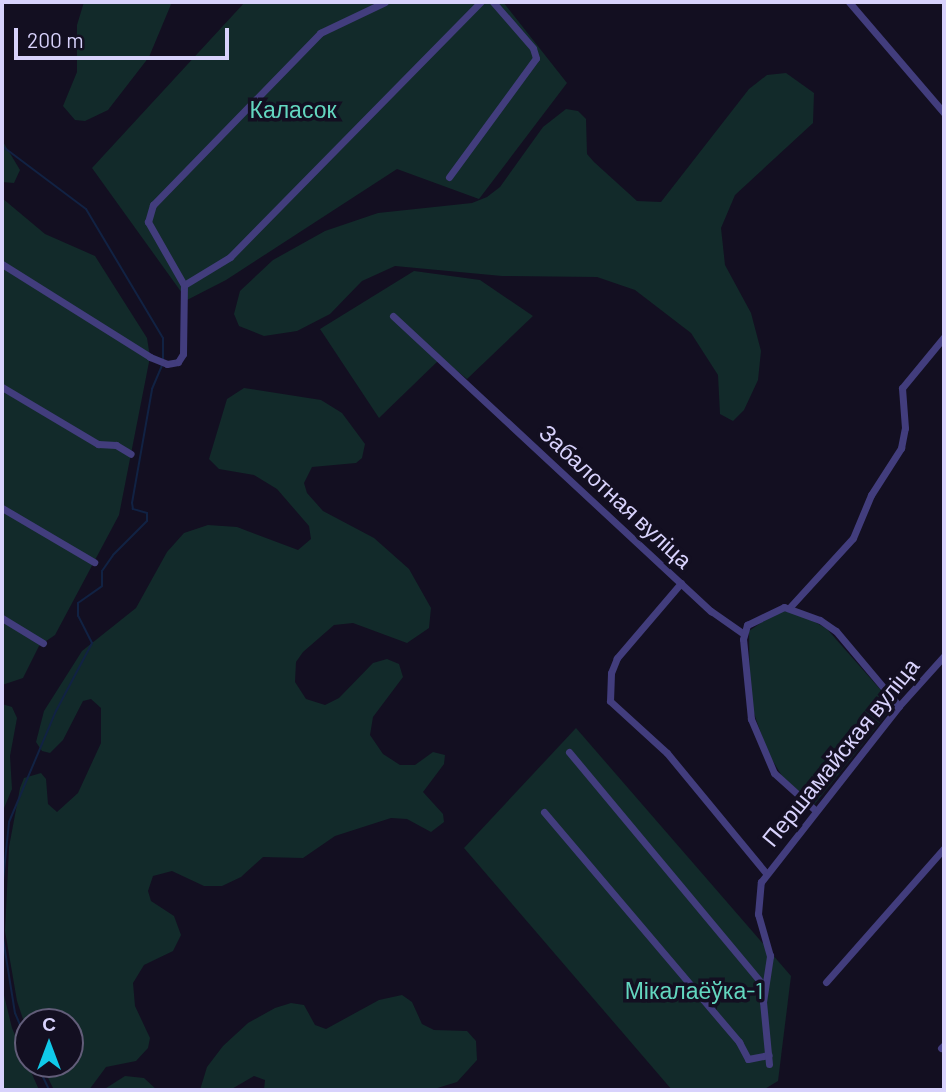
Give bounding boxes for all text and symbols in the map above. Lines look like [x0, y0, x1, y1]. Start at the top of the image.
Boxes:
scale bar [18, 14, 233, 58]
text: 200 m [27, 27, 84, 52]
park label: Каласок [249, 95, 337, 123]
street label: Забалотная вуліца [534, 418, 698, 574]
street label: Першамайская вуліца [756, 652, 924, 852]
park label: Мікалаёўка-1 [625, 976, 763, 1004]
north arrow [14, 1008, 84, 1078]
text: С [42, 1012, 56, 1035]

